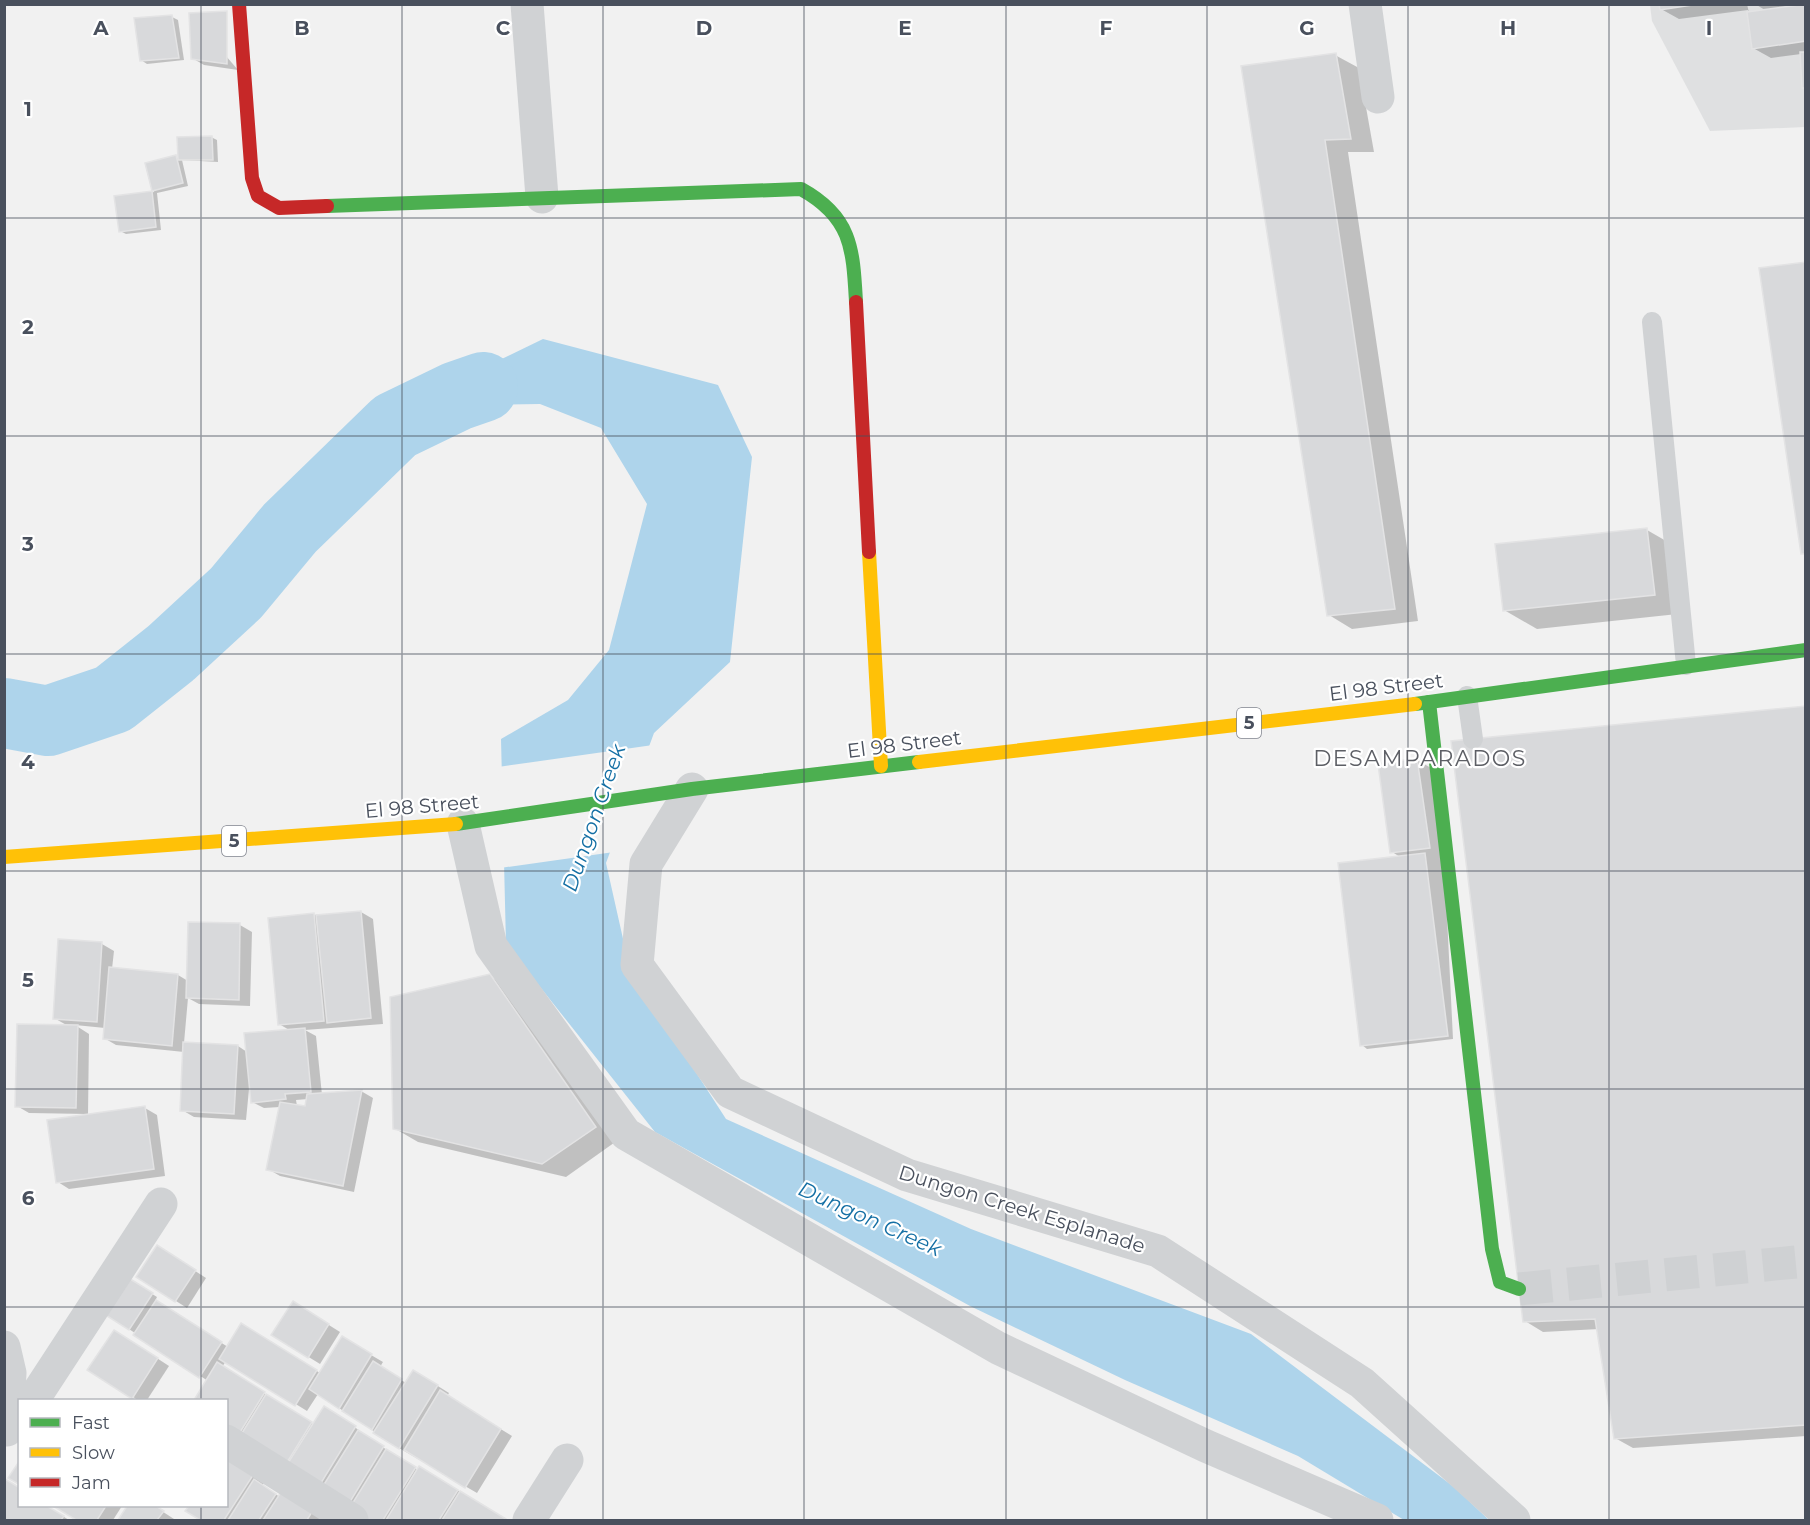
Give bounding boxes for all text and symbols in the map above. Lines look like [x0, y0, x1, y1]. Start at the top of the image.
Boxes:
text: A [92, 16, 109, 40]
text: B [294, 16, 310, 40]
text: C [496, 16, 511, 40]
text: D [696, 16, 712, 40]
text: E [898, 16, 912, 40]
text: F [1100, 16, 1113, 40]
text: G [1299, 16, 1315, 40]
text: H [1500, 16, 1516, 40]
text: I [1706, 16, 1712, 40]
text: 1 [24, 97, 32, 121]
text: 2 [22, 315, 34, 339]
text: 3 [21, 532, 34, 556]
street label: El 98 Street [1328, 668, 1444, 706]
road number: 5 [1237, 708, 1261, 738]
street label: El 98 Street [846, 725, 962, 763]
water label: Dungon Creek [557, 740, 631, 895]
district label: DESAMPARADOS [1313, 745, 1527, 772]
text: 4 [21, 750, 35, 774]
street label: El 98 Street [364, 789, 480, 823]
road number: 5 [222, 826, 246, 856]
text: 5 [22, 968, 34, 992]
street label: Dungon Creek Esplanade [896, 1160, 1148, 1258]
water label: Dungon Creek [795, 1176, 947, 1262]
text: 6 [22, 1186, 35, 1210]
legend [18, 1399, 228, 1507]
text: Fast [72, 1412, 110, 1434]
text: Slow [72, 1442, 115, 1464]
text: Jam [71, 1472, 111, 1494]

